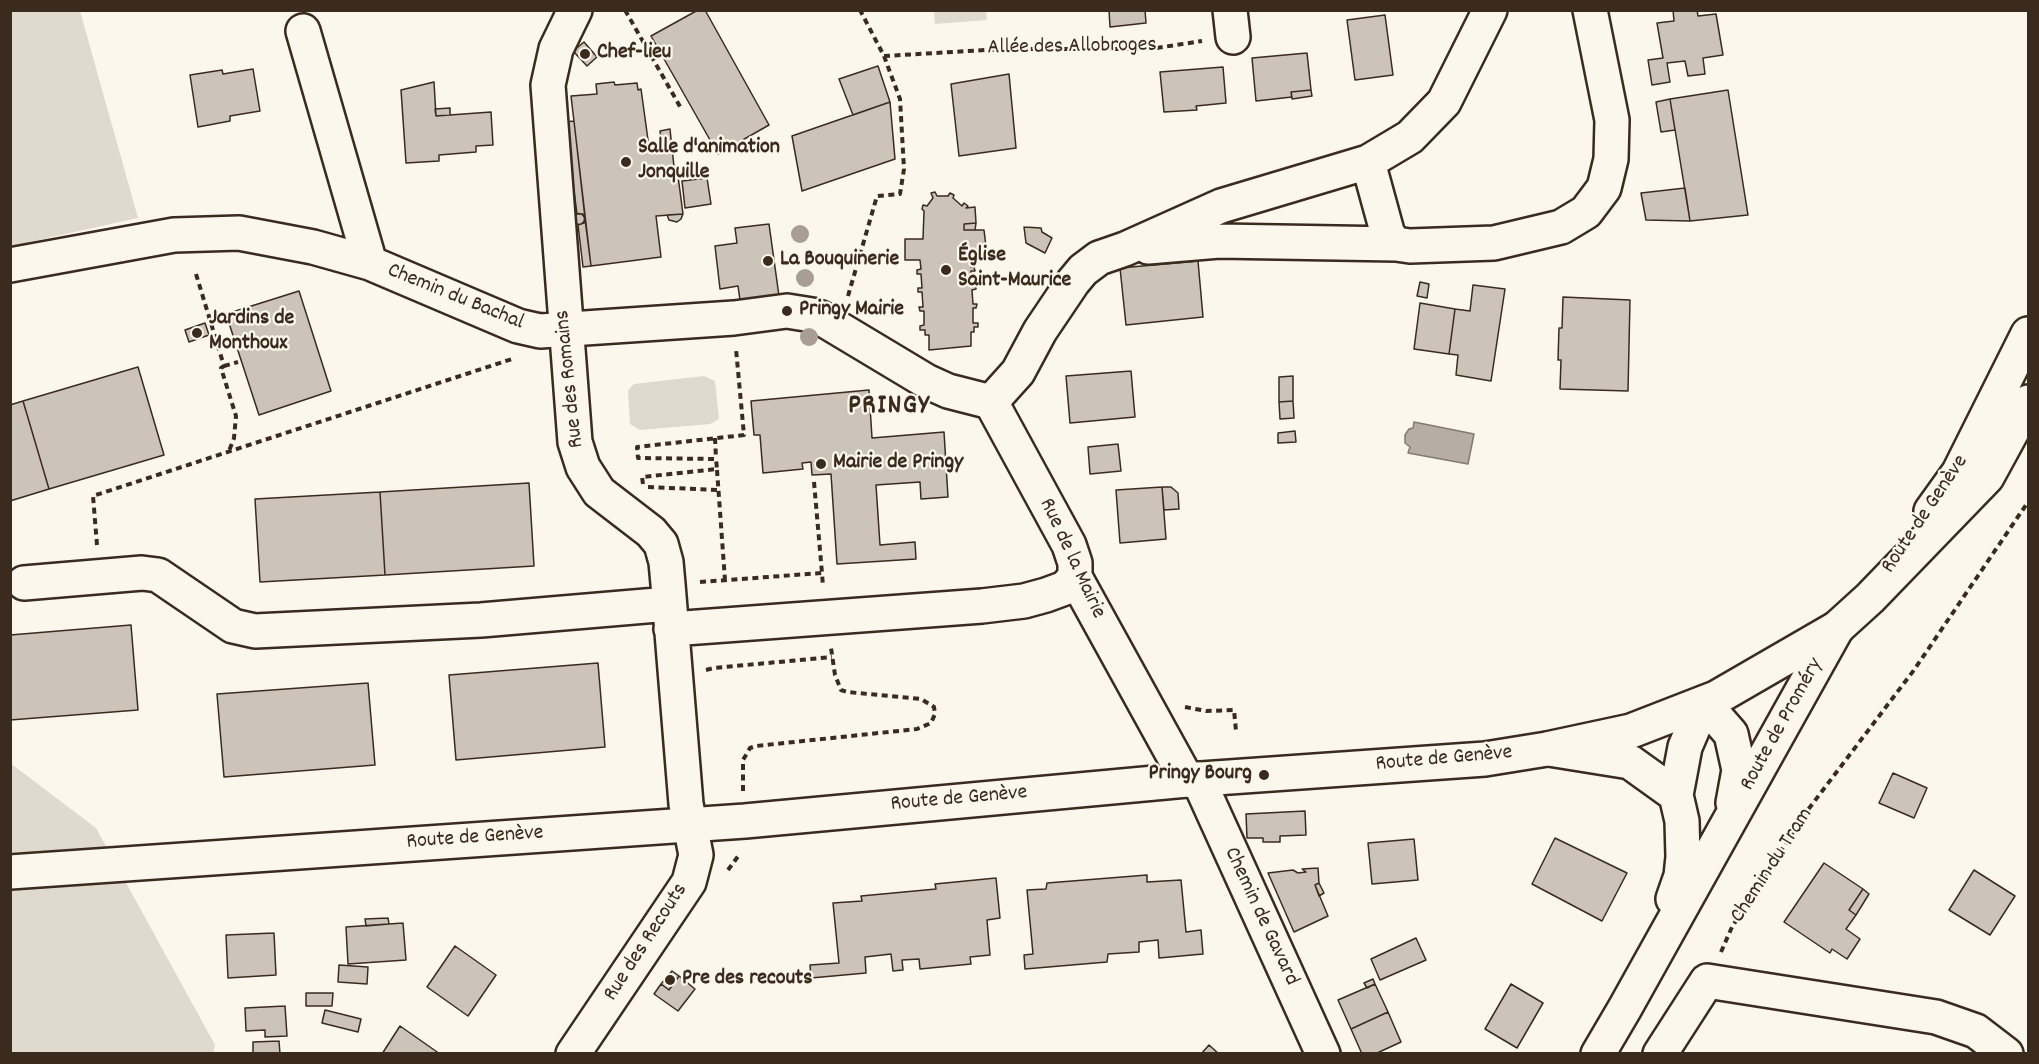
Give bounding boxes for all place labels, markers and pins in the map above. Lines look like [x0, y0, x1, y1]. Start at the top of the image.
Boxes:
place label: Chef-lieu [597, 41, 671, 67]
marker: Chef-lieu [578, 47, 592, 61]
place label: Salle d'animation Jonquille [638, 136, 780, 188]
marker: Salle d'animation Jonquille [619, 155, 633, 169]
place label: Église Saint-Maurice [958, 244, 1071, 296]
place label: La Bouquinerie [780, 248, 899, 274]
marker: La Bouquinerie [761, 254, 775, 268]
marker: Église Saint-Maurice [939, 263, 953, 277]
place label: Pringy Mairie [799, 298, 904, 324]
marker: Pringy Mairie [780, 304, 794, 318]
place label: Jardins de Monthoux [209, 307, 294, 358]
marker: Jardins de Monthoux [190, 326, 204, 340]
place label: Mairie de Pringy [833, 451, 963, 477]
marker: Mairie de Pringy [814, 457, 828, 471]
place label: Pringy Bourg [1149, 762, 1252, 788]
marker: Pringy Bourg [1257, 768, 1271, 782]
place label: Pre des recouts [682, 967, 813, 993]
marker: Pre des recouts [663, 973, 677, 987]

